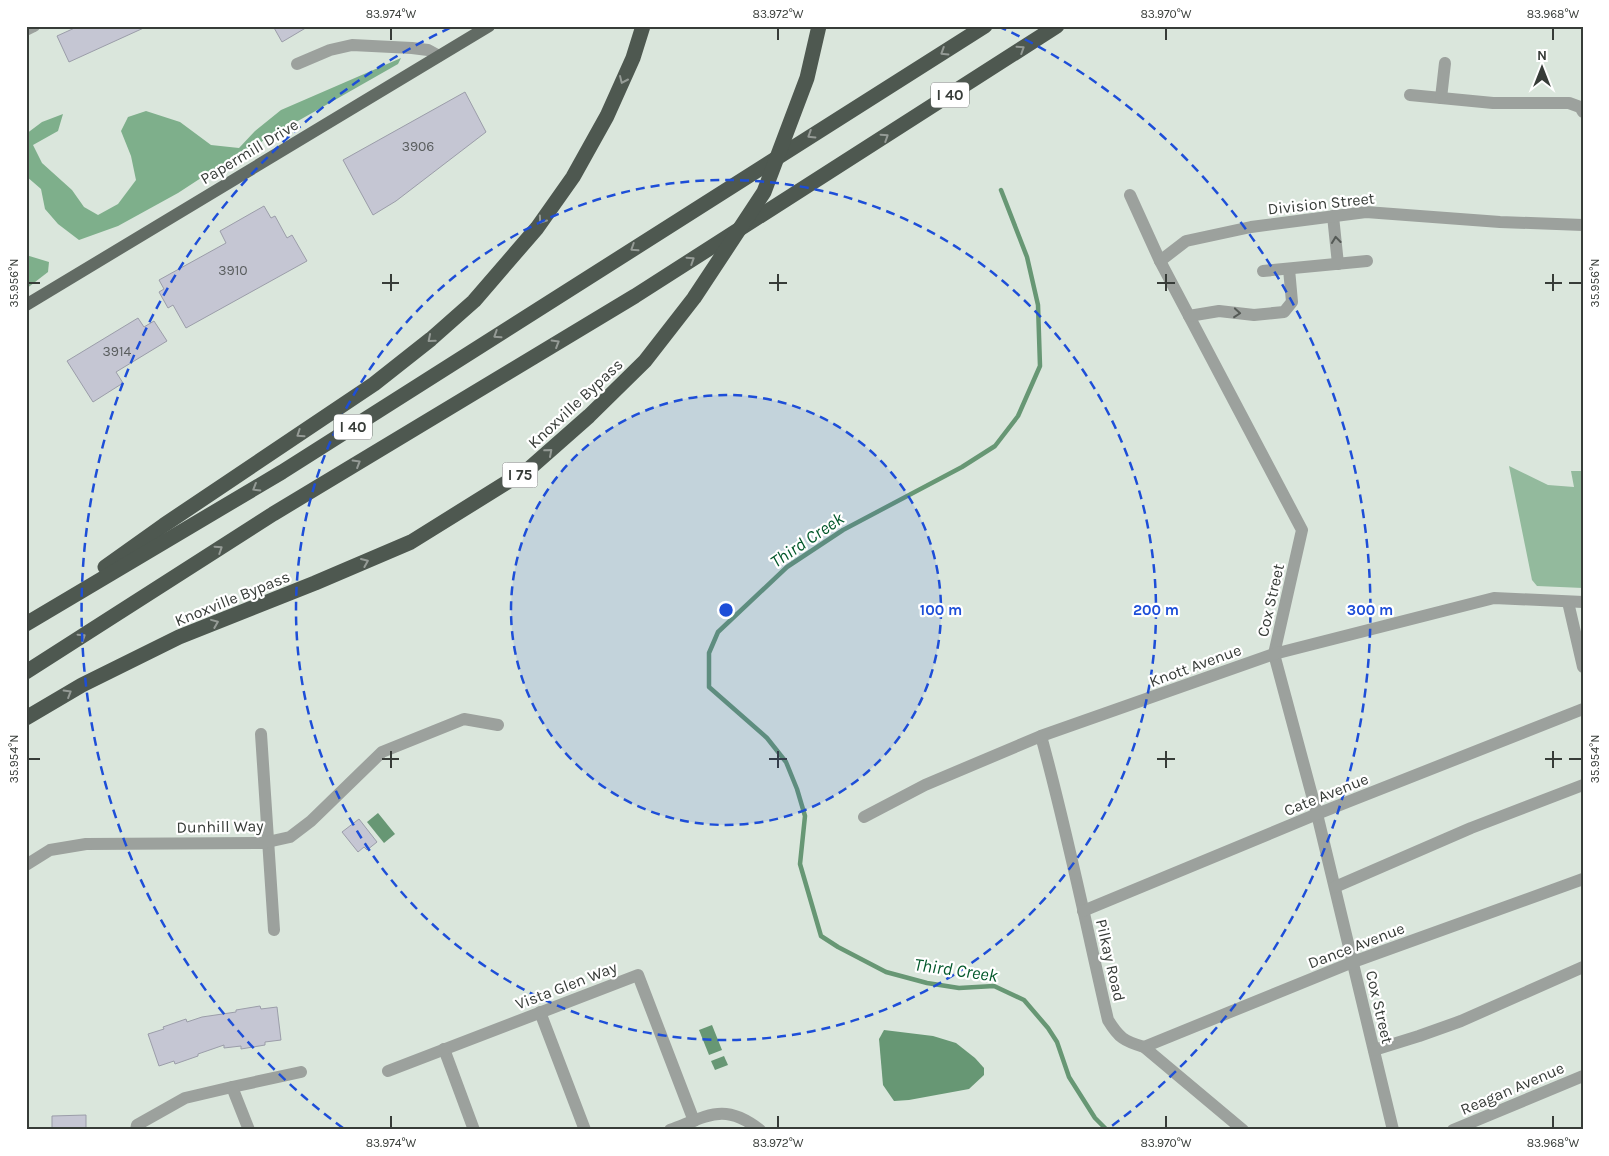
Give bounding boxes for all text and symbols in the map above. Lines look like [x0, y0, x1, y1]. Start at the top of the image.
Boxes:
text: 83.974°W [366, 7, 417, 21]
text: 83.972°W [753, 7, 804, 21]
text: 83.970°W [1140, 7, 1192, 21]
text: 83.968°W [1527, 7, 1580, 21]
north arrow [1516, 42, 1566, 92]
one-way arrow [940, 46, 949, 55]
one-way arrow [1016, 46, 1025, 55]
text: N [1537, 47, 1547, 64]
one-way arrow [619, 75, 629, 84]
road number: I 40 [931, 82, 969, 108]
street label: Papermill Drive [197, 115, 302, 188]
one-way arrow [807, 129, 817, 138]
one-way arrow [879, 134, 888, 143]
house number: 3906 [402, 138, 434, 155]
street label: Division Street [1267, 188, 1375, 219]
one-way arrow [539, 215, 548, 224]
one-way arrow [1331, 236, 1342, 244]
one-way arrow [630, 241, 639, 251]
one-way arrow [686, 257, 695, 267]
text: 35.956°N [7, 259, 21, 307]
text: 35.956°N [1588, 259, 1602, 307]
house number: 3910 [218, 262, 248, 279]
one-way arrow [1234, 307, 1242, 318]
one-way arrow [493, 329, 502, 338]
one-way arrow [428, 333, 437, 342]
one-way arrow [551, 340, 560, 350]
house number: 3914 [103, 343, 132, 360]
street label: Knoxville Bypass [524, 355, 627, 452]
road number: I 40 [334, 414, 372, 440]
one-way arrow [296, 428, 305, 437]
one-way arrow [543, 448, 552, 457]
one-way arrow [352, 460, 361, 470]
road number: I 75 [502, 462, 538, 488]
one-way arrow [252, 481, 261, 491]
water label: Third Creek [766, 507, 849, 573]
one-way arrow [213, 546, 222, 555]
one-way arrow [360, 558, 369, 568]
street label: Cox Street [1253, 562, 1288, 639]
street label: Knoxville Bypass [172, 567, 293, 630]
centre of rings [717, 601, 735, 619]
text: 100 m [920, 601, 962, 619]
text: 200 m [1133, 601, 1179, 619]
text: 300 m [1347, 601, 1393, 619]
one-way arrow [210, 619, 218, 629]
one-way arrow [77, 633, 86, 643]
street label: Knott Avenue [1147, 640, 1244, 691]
one-way arrow [63, 690, 72, 700]
text: 35.954°N [7, 735, 21, 783]
text: 35.954°N [1588, 735, 1602, 783]
street label: Cate Avenue [1281, 769, 1371, 820]
street label: Dunhill Way [176, 816, 264, 837]
street label: Pilkay Road [1092, 917, 1129, 1003]
street label: Dance Avenue [1305, 918, 1407, 973]
water label: Third Creek [913, 953, 1000, 987]
street label: Vista Glen Way [513, 957, 620, 1014]
street label: Cox Street [1362, 969, 1397, 1046]
street label: Reagan Avenue [1457, 1058, 1567, 1119]
text: 83.974°W [366, 1136, 417, 1150]
text: 83.972°W [753, 1136, 804, 1150]
text: 83.970°W [1140, 1136, 1192, 1150]
text: 83.968°W [1527, 1136, 1580, 1150]

